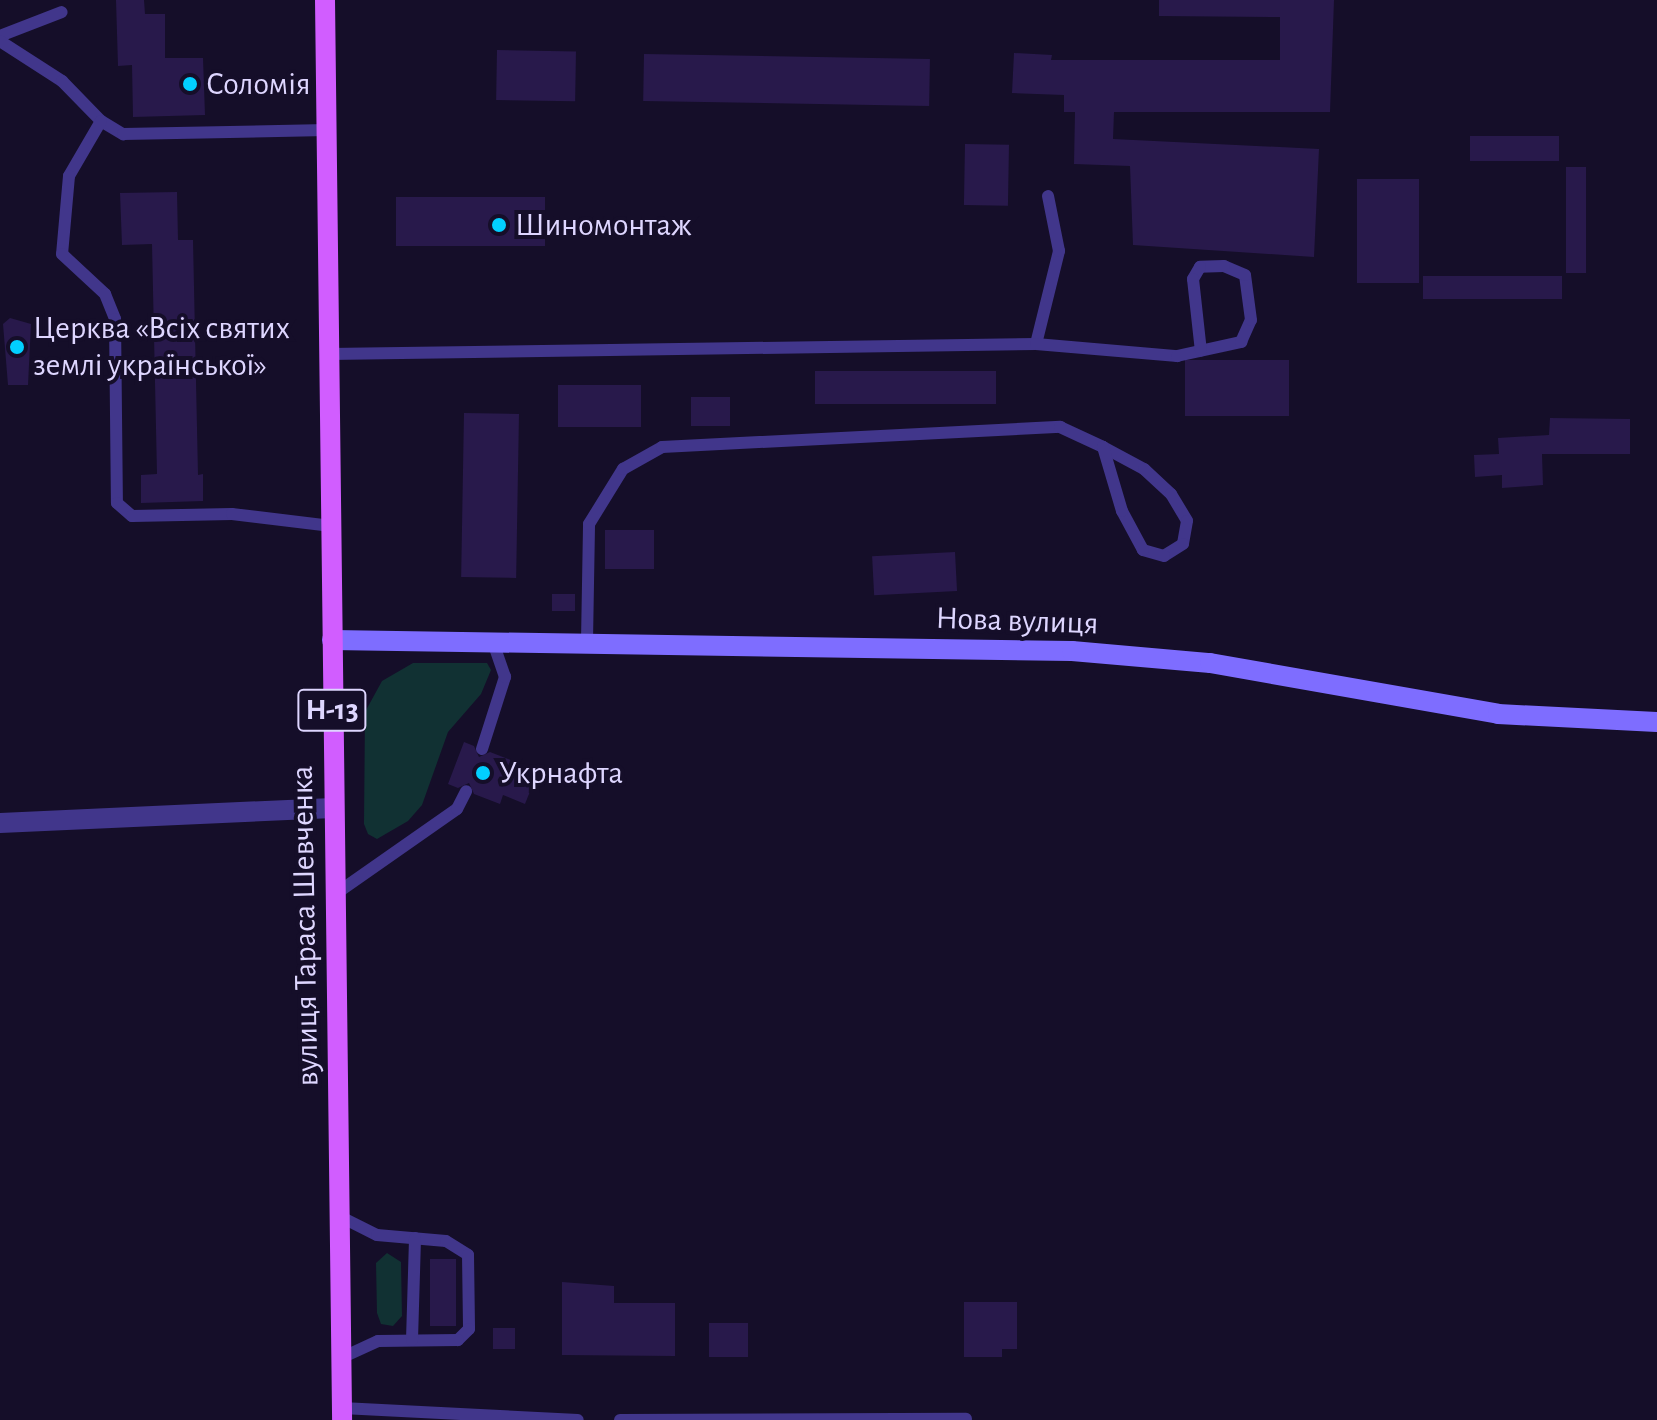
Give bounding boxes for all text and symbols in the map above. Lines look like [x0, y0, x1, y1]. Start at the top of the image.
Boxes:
place label: Соломiя [206, 65, 311, 103]
marker: Соломiя [181, 75, 199, 93]
place label: Шиномонтаж [515, 206, 692, 244]
marker: Шиномонтаж [490, 216, 508, 234]
place label: Церква «Всіх святих землі української» [33, 310, 290, 385]
marker: Церква «Всіх святих землі української» [8, 338, 26, 356]
street label: Нова вулиця [935, 599, 1099, 643]
road number: Н-13 [296, 684, 368, 736]
place label: Укрнафта [499, 754, 623, 792]
marker: Укрнафта [474, 764, 492, 782]
street label: вулиця Тараса Шевченка [283, 765, 327, 1087]

